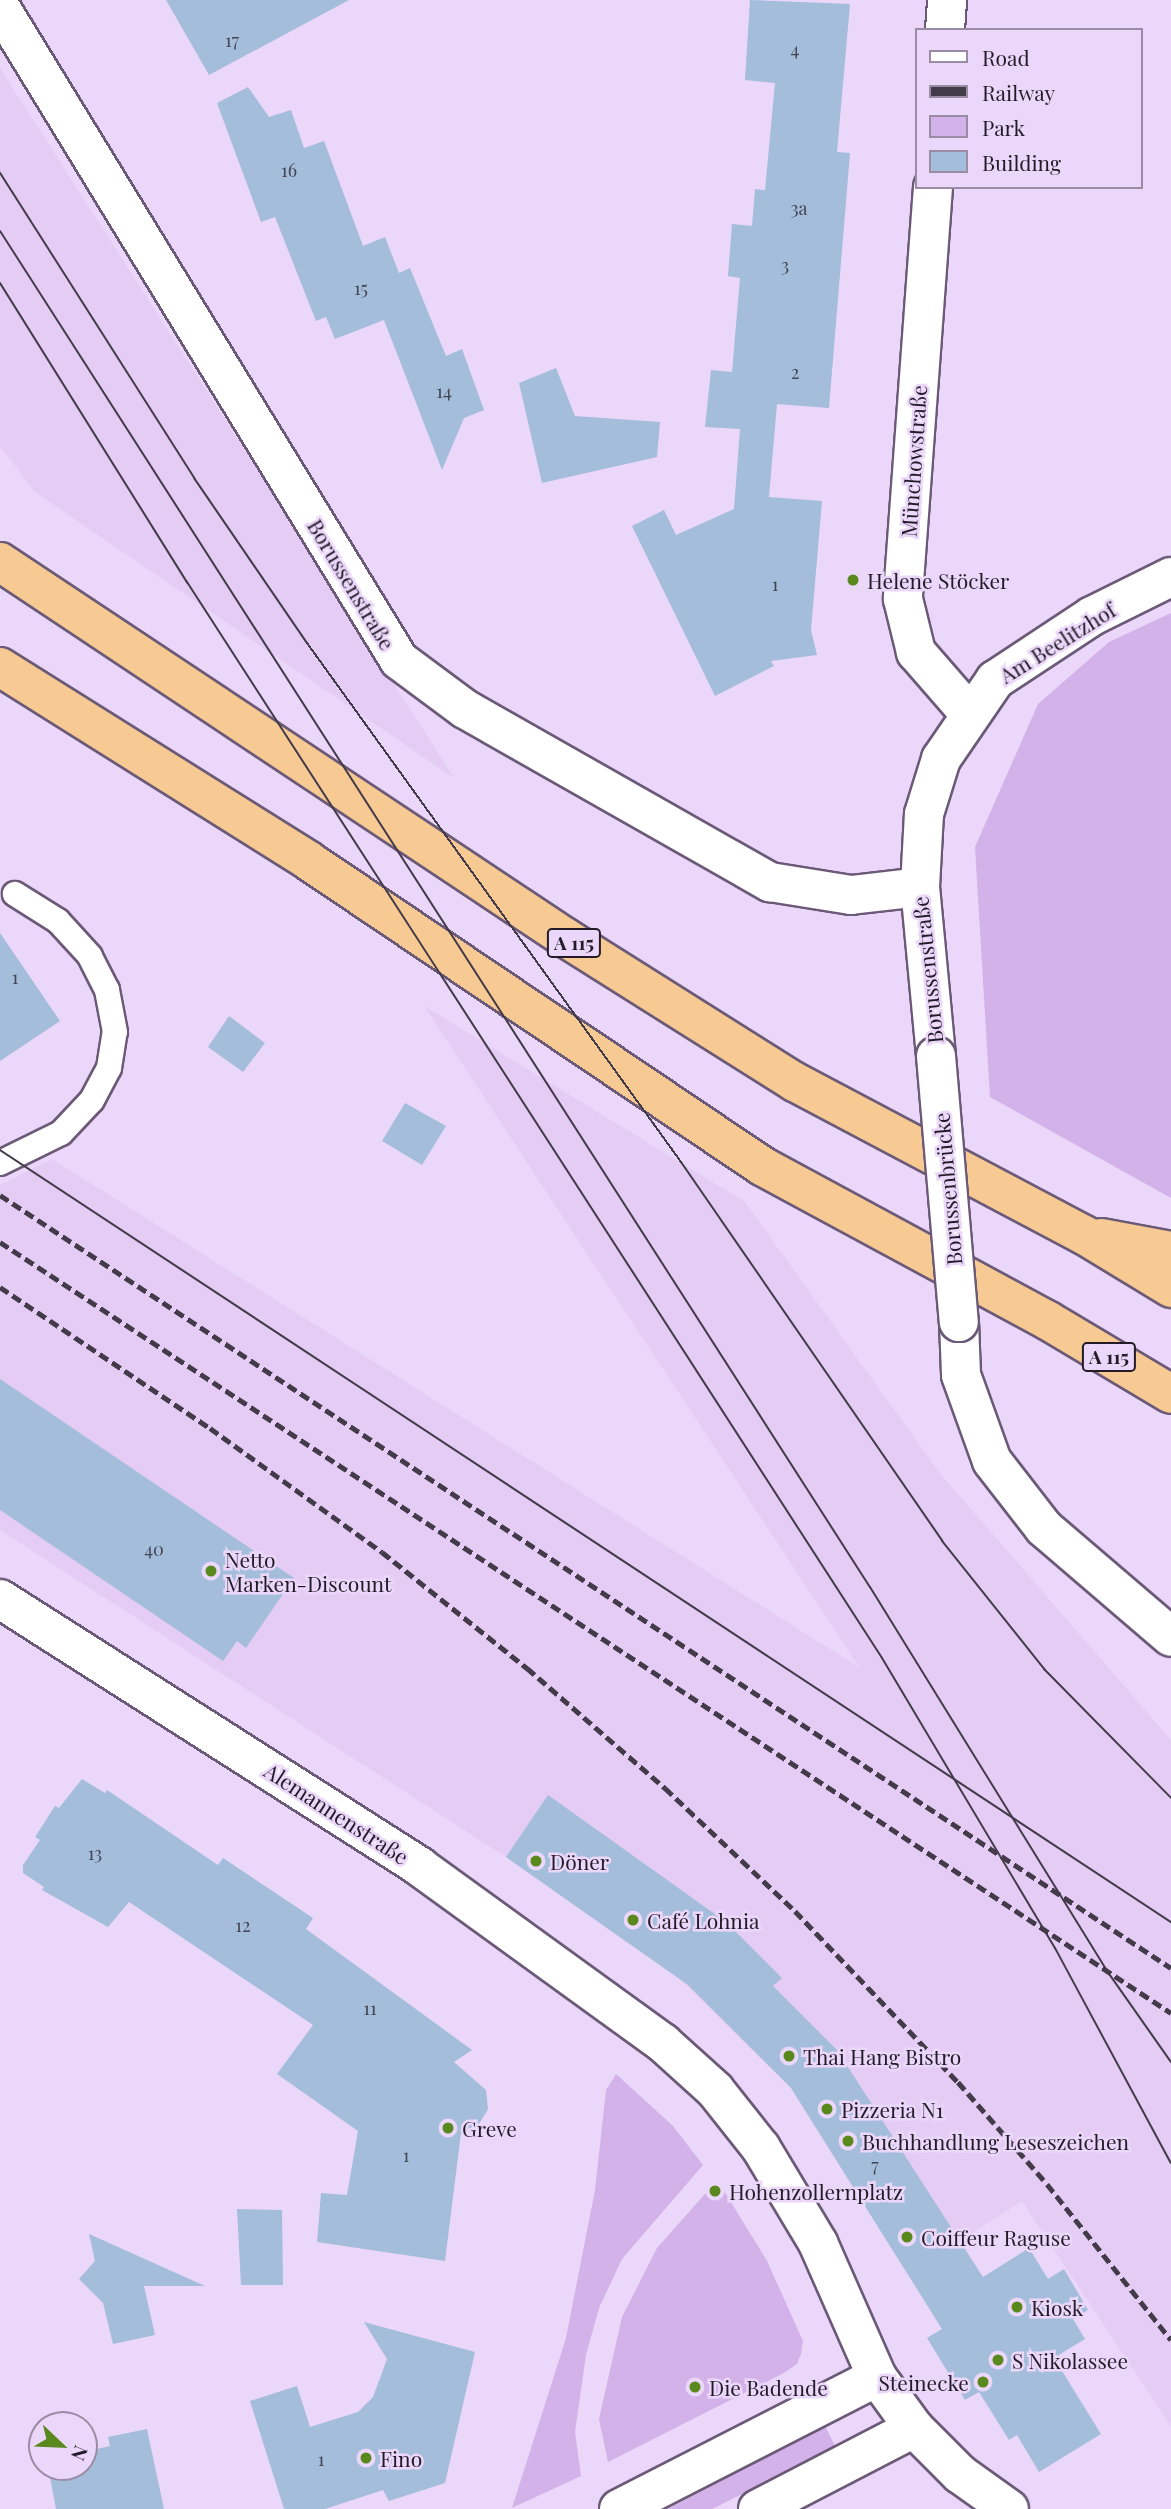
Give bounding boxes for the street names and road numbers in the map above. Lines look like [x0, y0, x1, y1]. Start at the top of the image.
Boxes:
street label: Münchowstraße [895, 384, 931, 538]
street label: Borussenstraße [303, 514, 401, 654]
street label: Am Beelitzhof [994, 596, 1120, 688]
street label: Borussenstraße [907, 895, 947, 1045]
road number: A 115 [546, 928, 602, 959]
street label: Borussenbrücke [928, 1112, 966, 1266]
road number: A 115 [1081, 1342, 1137, 1372]
street label: Alemannenstraße [260, 1757, 414, 1869]

